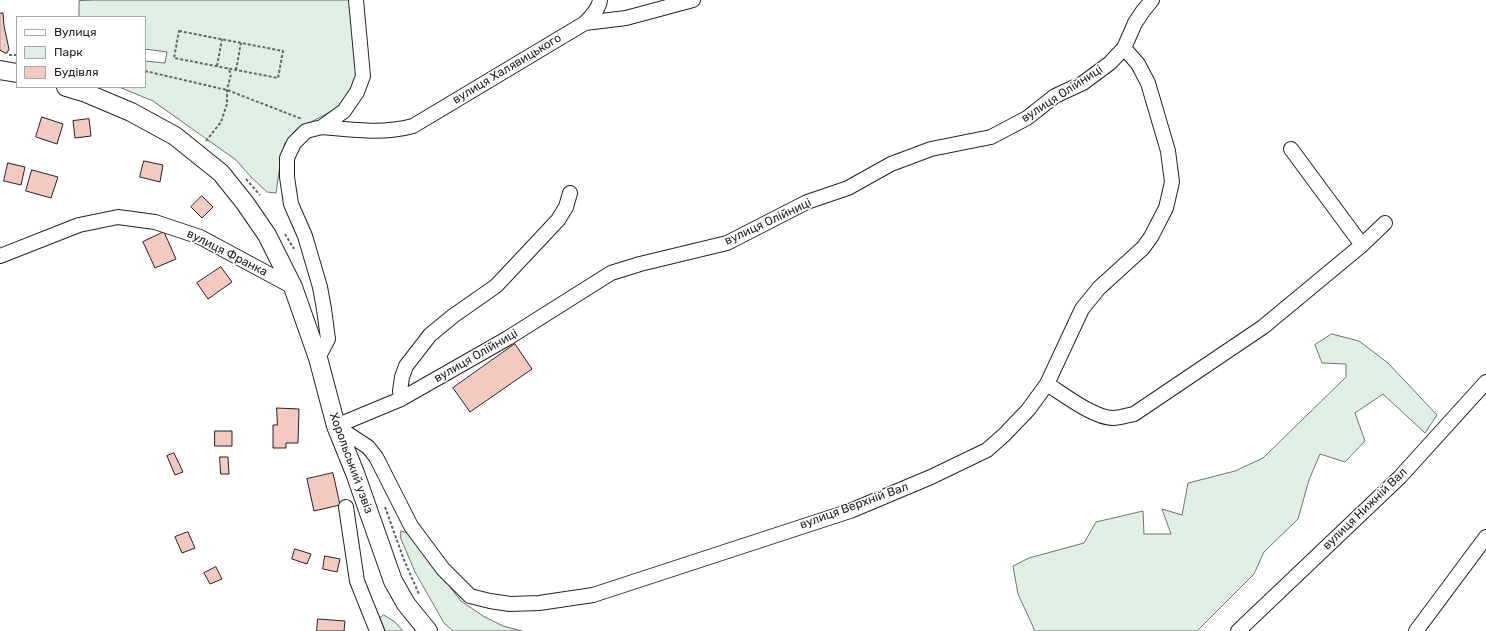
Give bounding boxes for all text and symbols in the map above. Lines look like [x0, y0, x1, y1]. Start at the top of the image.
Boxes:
legend [16, 16, 146, 88]
text: Вулиця [54, 25, 96, 39]
street label: вулиця Халявицького [450, 31, 564, 107]
text: Парк [54, 45, 83, 59]
street label: вулиця Олійниці [1019, 62, 1105, 126]
text: Будівля [54, 65, 99, 79]
street label: вулиця Олійниці [722, 196, 814, 248]
street label: вулиця Франка [184, 226, 270, 280]
street label: вулиця Олійниці [432, 326, 520, 386]
street label: Хорольський узвіз [326, 410, 376, 516]
street label: вулиця Нижній Вал [1320, 465, 1410, 553]
street label: вулиця Верхній Вал [798, 480, 910, 532]

